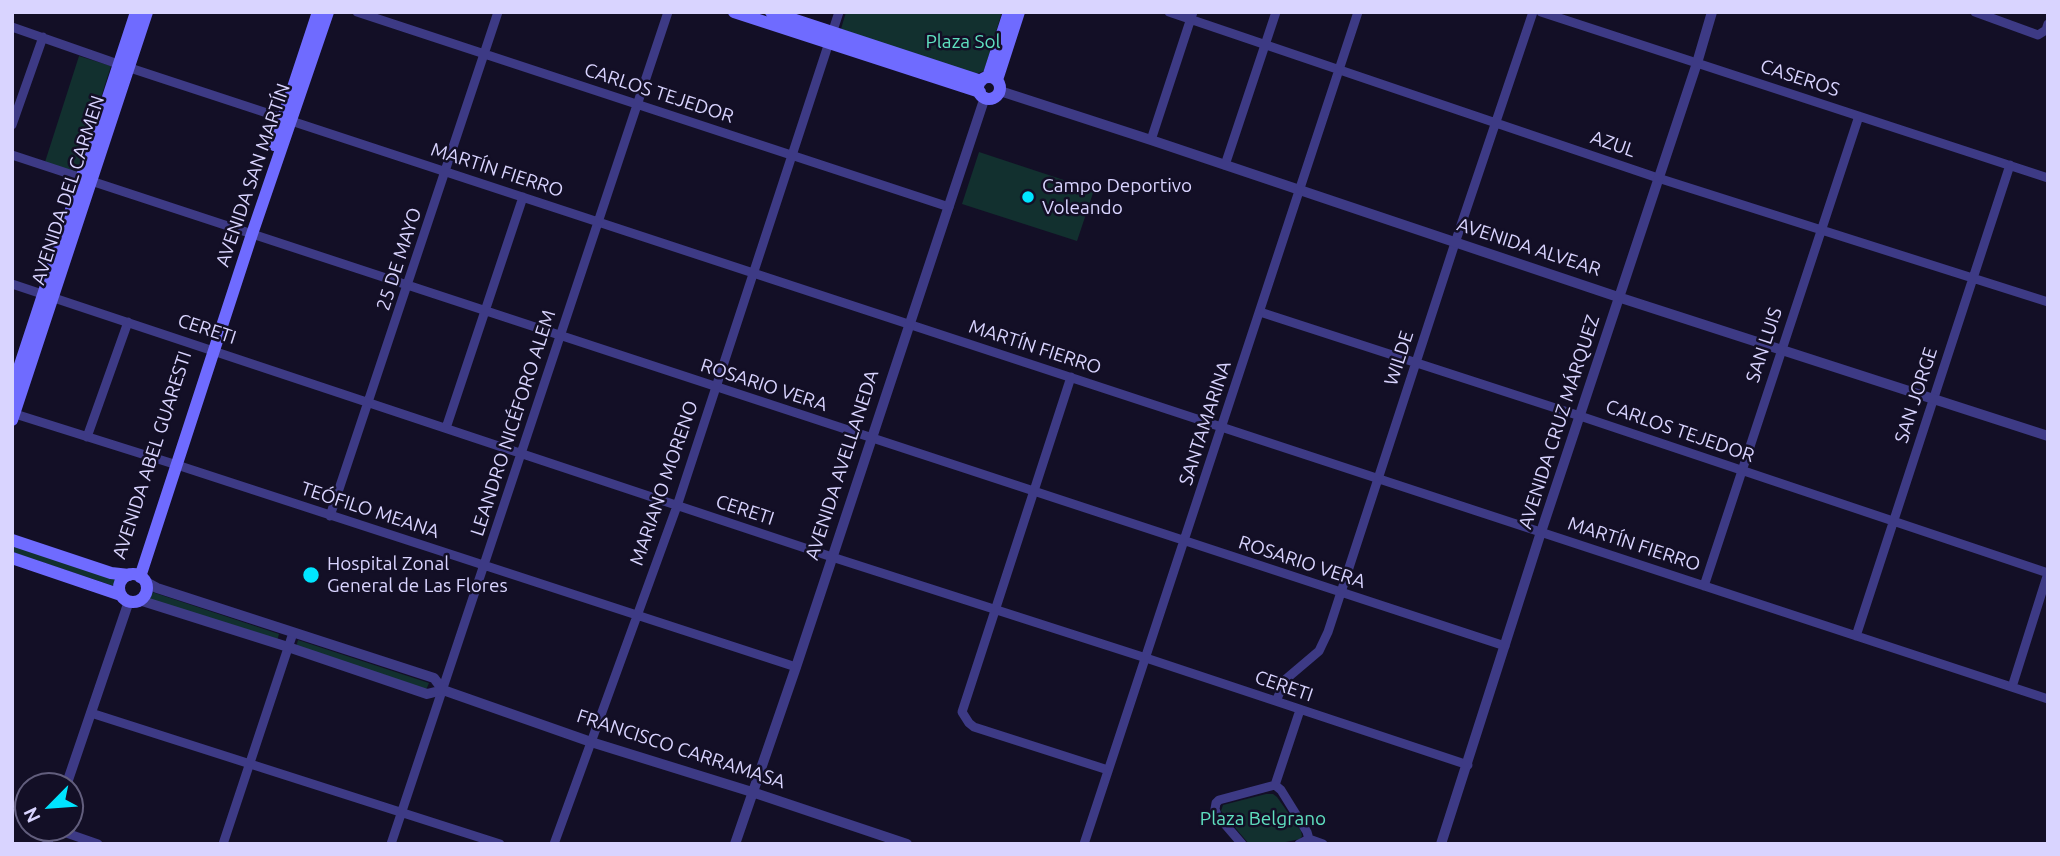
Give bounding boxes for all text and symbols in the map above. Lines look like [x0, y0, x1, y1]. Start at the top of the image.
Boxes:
park label: Plaza Sol [925, 31, 1001, 53]
street label: CASEROS [1758, 55, 1842, 101]
street label: CARLOS TEJEDOR [581, 58, 737, 128]
street label: AVENIDA SAN MARTÍN [211, 80, 295, 270]
street label: AVENIDA DEL CARMEN [27, 93, 109, 287]
street label: AZUL [1588, 126, 1638, 162]
street label: MARTÍN FIERRO [428, 138, 566, 202]
place label: Campo Deportivo Voleando [1042, 175, 1192, 219]
marker: Campo Deportivo Voleando [1020, 189, 1036, 205]
street label: 25 DE MAYO [372, 205, 426, 313]
street label: AVENIDA ALVEAR [1454, 213, 1604, 281]
street label: SAN LUIS [1741, 305, 1787, 385]
street label: LEANDRO NICÉFORO ALEM [466, 307, 560, 539]
street label: CERETI [175, 309, 239, 349]
street label: AVENIDA CRUZ MÁRQUEZ [1514, 312, 1604, 532]
street label: MARTÍN FIERRO [966, 315, 1104, 379]
street label: WILDE [1379, 328, 1419, 388]
street label: SAN JORGE [1890, 344, 1942, 446]
street label: AVENIDA ABEL GUARESTI [108, 348, 196, 562]
street label: ROSARIO VERA [698, 354, 830, 416]
street label: SANTAMARINA [1174, 358, 1236, 488]
street label: AVENIDA AVELLANEDA [800, 367, 884, 563]
street label: CARLOS TEJEDOR [1603, 395, 1757, 467]
street label: MARIANO MORENO [625, 398, 703, 568]
street label: TEÓFILO MEANA [298, 477, 442, 543]
street label: CERETI [713, 490, 777, 530]
street label: MARTÍN FIERRO [1565, 512, 1703, 576]
street label: ROSARIO VERA [1236, 531, 1368, 593]
place label: Hospital Zonal General de Las Flores [327, 553, 508, 597]
marker: Hospital Zonal General de Las Flores [301, 565, 321, 585]
street label: CERETI [1252, 665, 1316, 707]
street label: FRANCISCO CARRAMASA [574, 705, 788, 793]
north arrow [14, 772, 84, 842]
text: N [19, 804, 45, 826]
park label: Plaza Belgrano [1200, 808, 1326, 830]

